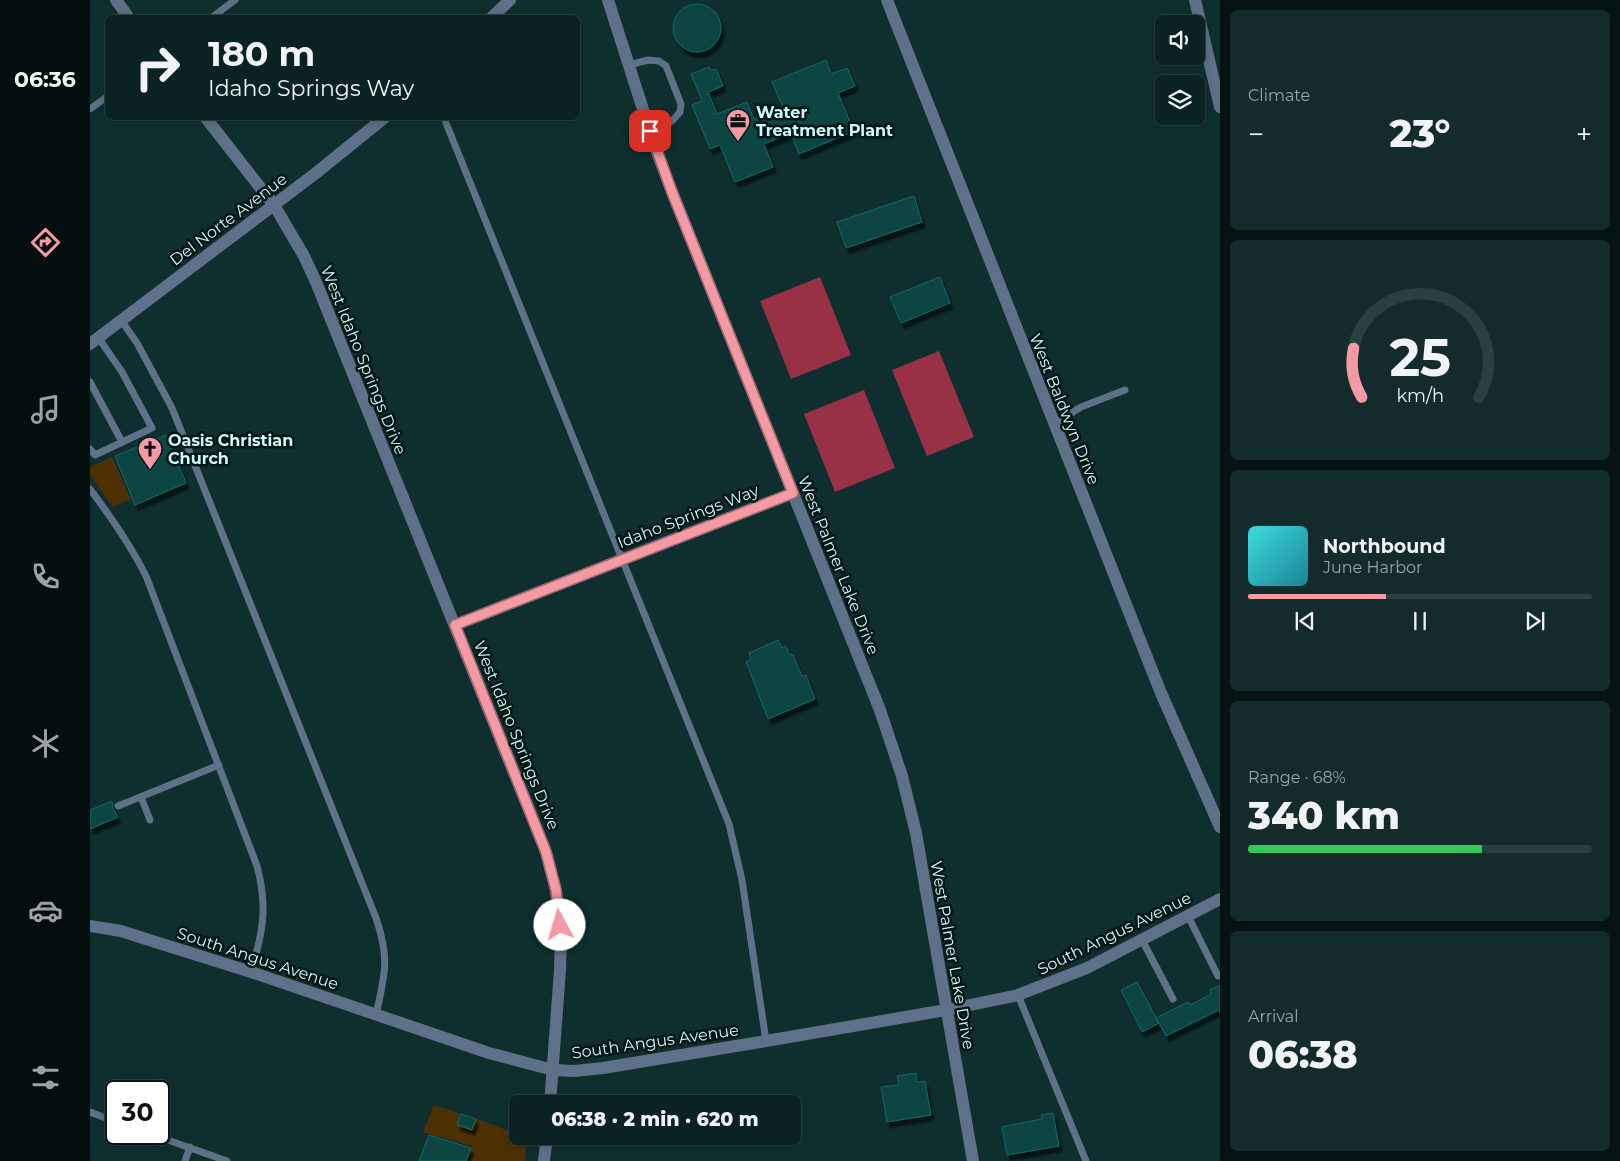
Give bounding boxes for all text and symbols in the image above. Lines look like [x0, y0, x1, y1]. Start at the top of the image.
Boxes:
map controls [1155, 15, 1205, 125]
button: sound [1155, 15, 1205, 65]
text: 180 m [208, 32, 315, 75]
icon: right [125, 35, 190, 100]
text: 06:36 [14, 66, 76, 93]
text: Idaho Springs Way [208, 75, 414, 102]
button: layers [1155, 75, 1205, 125]
text: Climate [1248, 86, 1310, 105]
place label: Water Treatment Plant [756, 103, 893, 140]
office icon: Water Treatment Plant [725, 108, 751, 142]
pin [629, 110, 671, 152]
text: 23° [1390, 110, 1450, 157]
icon: arrive [636, 117, 664, 145]
text: − [1248, 117, 1264, 151]
text: + [1576, 117, 1592, 151]
street label: Del Norte Avenue [166, 169, 291, 270]
icon: directions [28, 225, 63, 260]
street label: West Idaho Springs Drive [317, 263, 410, 457]
text: 25 [1389, 326, 1451, 389]
street label: West Baldwyn Drive [1026, 331, 1104, 488]
text: km/h [1396, 385, 1444, 406]
icon: music [28, 392, 63, 427]
place label: Oasis Christian Church [168, 431, 293, 468]
church icon: Oasis Christian Church [137, 436, 163, 470]
street label: West Palmer Lake Drive [794, 473, 883, 657]
street label: Idaho Springs Way [615, 481, 762, 552]
text: Northbound [1323, 535, 1446, 558]
text: June Harbor [1323, 558, 1422, 577]
icon: phone [28, 559, 63, 594]
icon: previous [1291, 607, 1319, 635]
icon: pause [1406, 607, 1434, 635]
icon: next [1521, 607, 1549, 635]
street label: West Idaho Springs Drive [470, 638, 563, 832]
icon: climate [28, 726, 63, 761]
text: Range · 68% [1248, 768, 1346, 787]
text: 340 km [1248, 792, 1400, 839]
street label: West Palmer Lake Drive [927, 859, 978, 1051]
street label: South Angus Avenue [1034, 888, 1194, 979]
icon: car [28, 893, 63, 928]
position arrow [533, 898, 585, 950]
street label: South Angus Avenue [175, 923, 341, 994]
text: Arrival [1248, 1007, 1298, 1026]
street label: South Angus Avenue [570, 1020, 740, 1063]
text: 06:38 [1248, 1031, 1358, 1078]
icon: filters [28, 1060, 63, 1095]
speed limit sign: 30 [105, 1080, 170, 1145]
text: 06:38 · 2 min · 620 m [551, 1108, 759, 1131]

